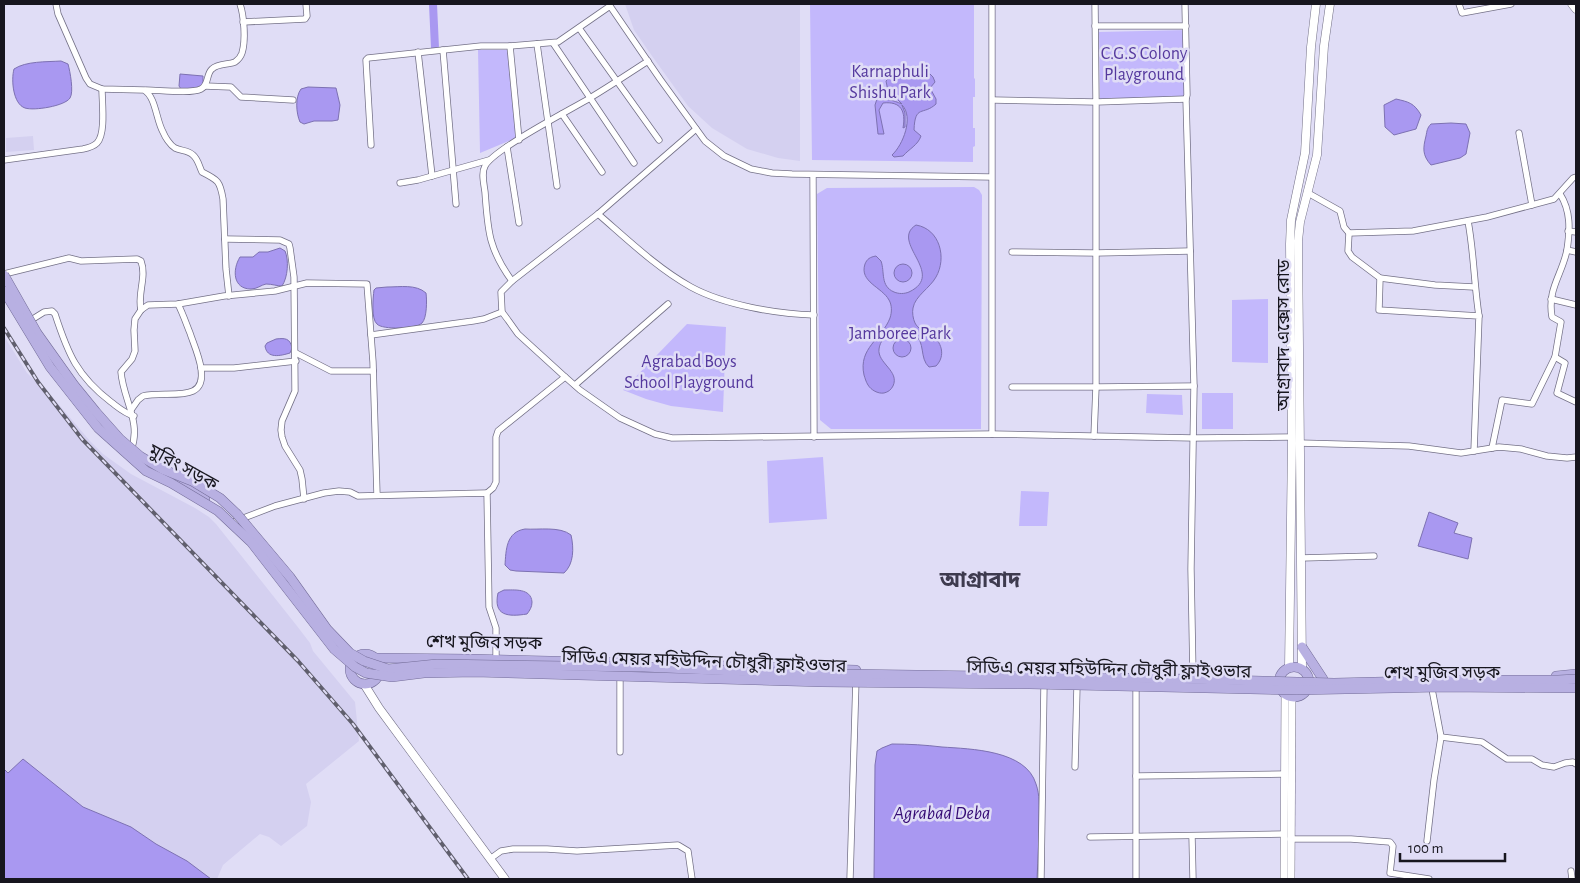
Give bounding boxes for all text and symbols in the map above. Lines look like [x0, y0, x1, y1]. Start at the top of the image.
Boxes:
park label: C.G.S Colony Playground [1101, 45, 1188, 84]
park label: Karnaphuli Shishu Park [849, 63, 931, 102]
street label: আগ্রাবাদ এক্সেস রোড [1275, 259, 1293, 412]
park label: Jamboree Park [849, 325, 952, 343]
park label: Agrabad Boys School Playground [624, 353, 754, 392]
street label: মুরিং সড়ক [144, 439, 222, 495]
district label: আগ্রাবাদ [939, 569, 1021, 591]
street label: শেখ মুজিব সড়ক [426, 631, 543, 654]
street label: সিডিএ মেয়র মহিউদ্দিন চৌধুরী ফ্লাইওভার [560, 646, 847, 677]
street label: সিডিএ মেয়র মহিউদ্দিন চৌধুরী ফ্লাইওভার [965, 656, 1252, 682]
street label: শেখ মুজিব সড়ক [1384, 662, 1501, 683]
water label: Agrabad Deba [893, 804, 990, 823]
scale bar [1400, 830, 1505, 862]
text: 100 m [1408, 841, 1443, 856]

